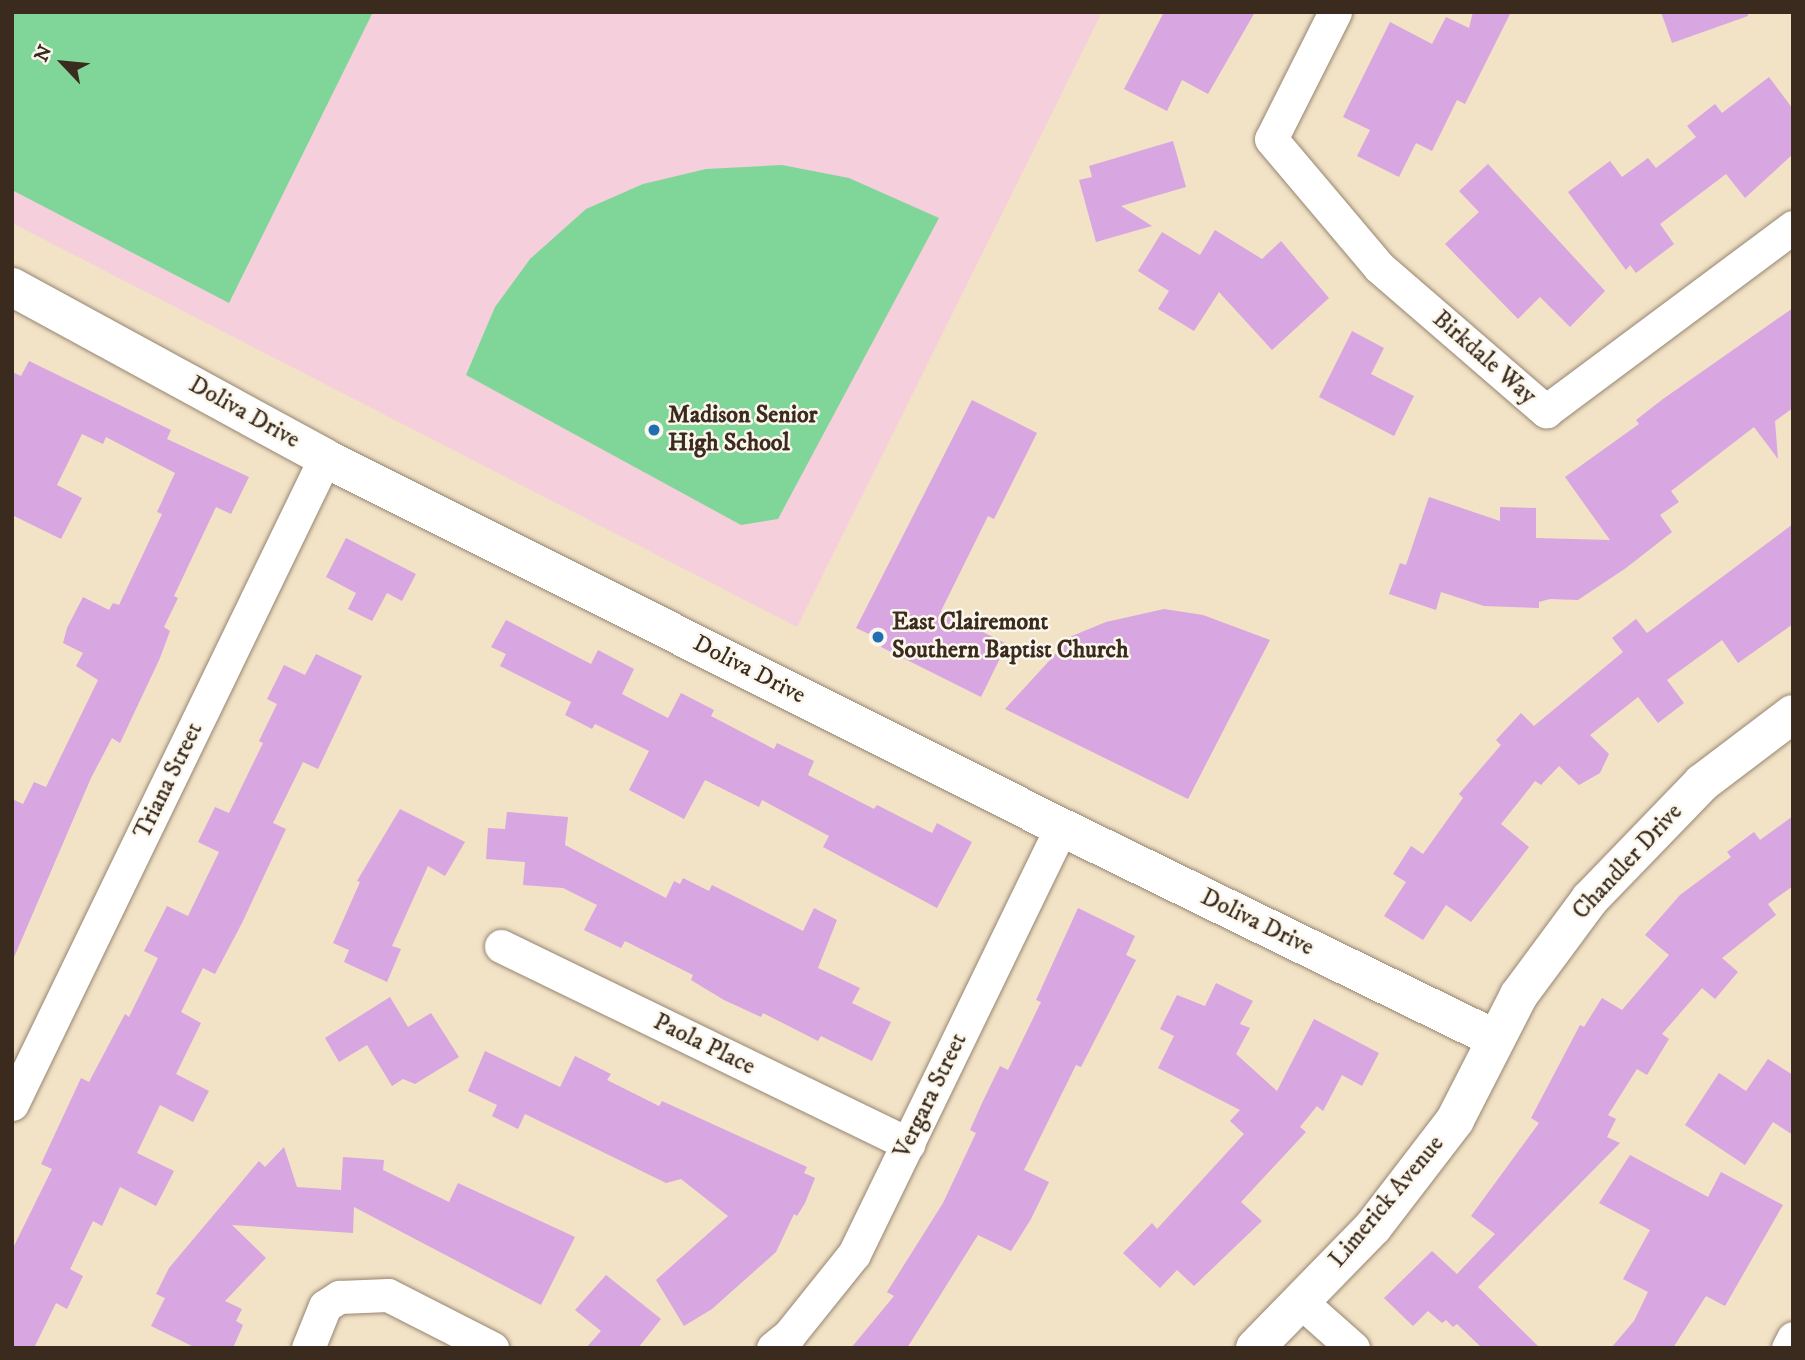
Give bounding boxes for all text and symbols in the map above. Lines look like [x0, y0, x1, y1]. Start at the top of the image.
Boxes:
north arrow [28, 28, 98, 98]
text: N [30, 42, 57, 66]
street label: Birkdale Way [1426, 305, 1542, 411]
street label: Doliva Drive [184, 371, 304, 455]
place label: Madison Senior High School [668, 402, 817, 458]
marker: Madison Senior High School [646, 422, 662, 438]
place label: East Clairemont Southern Baptist Church [892, 609, 1129, 665]
street label: Doliva Drive [688, 629, 810, 711]
marker: East Clairemont Southern Baptist Church [870, 629, 886, 645]
street label: Triana Street [129, 718, 209, 844]
street label: Chandler Drive [1567, 798, 1689, 926]
street label: Doliva Drive [1196, 883, 1318, 963]
street label: Paola Place [648, 1008, 760, 1082]
street label: Vergara Street [888, 1029, 974, 1163]
street label: Limerick Avenue [1324, 1130, 1450, 1274]

